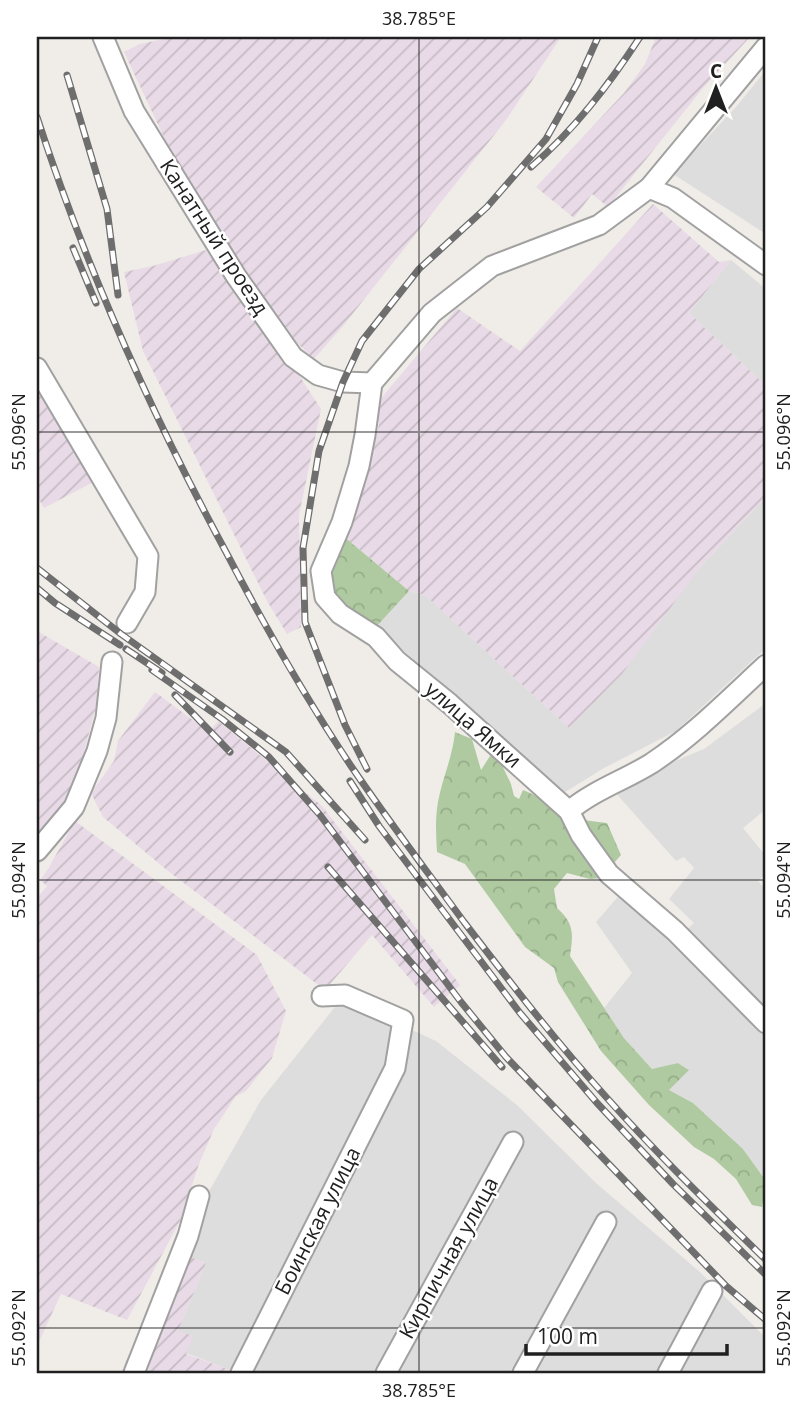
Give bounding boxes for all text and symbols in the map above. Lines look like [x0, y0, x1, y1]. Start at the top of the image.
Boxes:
text: 38.785°E [382, 6, 456, 30]
north arrow [680, 52, 750, 122]
text: С [710, 58, 722, 84]
street label: Канатный проезд [154, 153, 276, 320]
text: 55.096°N [6, 393, 30, 471]
text: 55.096°N [771, 393, 795, 471]
street label: улица Ямки [420, 675, 528, 774]
text: 55.094°N [6, 841, 30, 919]
text: 55.094°N [771, 841, 795, 919]
street label: Боинская улица [268, 1142, 366, 1299]
street label: Кирпичная улица [392, 1172, 504, 1343]
text: 55.092°N [6, 1289, 30, 1367]
text: 55.092°N [771, 1289, 795, 1367]
scale bar [526, 1312, 728, 1356]
text: 100 m [537, 1322, 598, 1350]
text: 38.785°E [382, 1378, 456, 1402]

